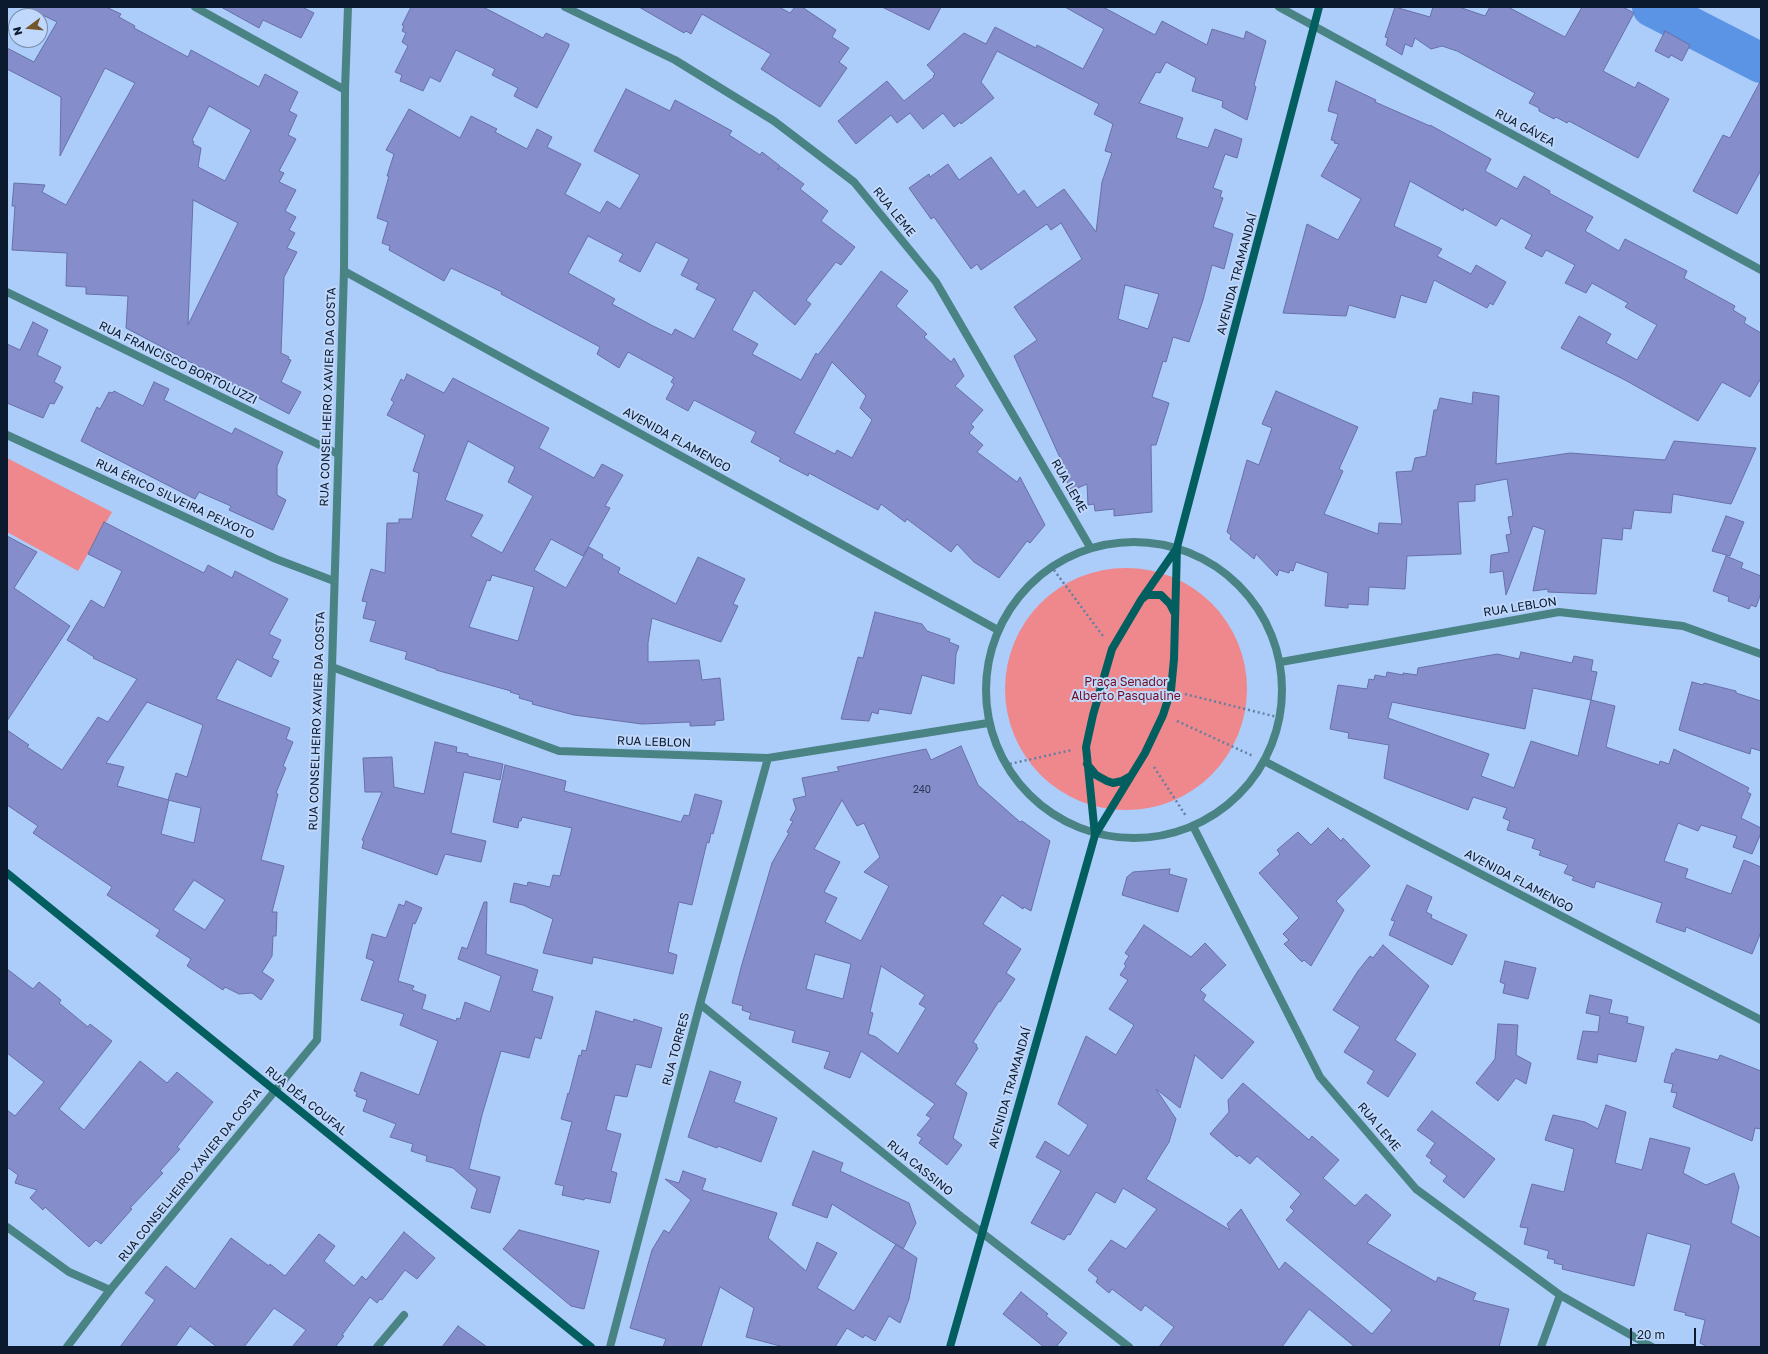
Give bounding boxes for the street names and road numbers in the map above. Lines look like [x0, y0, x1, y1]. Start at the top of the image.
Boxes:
street label: RUA GÁVEA [1492, 106, 1558, 150]
street label: RUA LEME [870, 184, 918, 240]
street label: AVENIDA TRAMANDAÍ [1214, 212, 1260, 336]
street label: RUA CONSELHEIRO XAVIER DA COSTA [317, 287, 339, 507]
street label: RUA FRANCISCO BORTOLUZZI [97, 318, 259, 408]
street label: AVENIDA FLAMENGO [621, 404, 733, 476]
street label: RUA ÉRICO SILVEIRA PEIXOTO [93, 456, 257, 542]
street label: RUA LEME [1048, 457, 1090, 515]
street label: RUA LEBLON [1482, 594, 1558, 620]
street label: RUA CONSELHEIRO XAVIER DA COSTA [306, 611, 328, 831]
street label: RUA LEBLON [617, 734, 691, 750]
street label: AVENIDA FLAMENGO [1462, 846, 1576, 916]
street label: RUA TORRES [659, 1011, 693, 1087]
street label: AVENIDA TRAMANDAÍ [986, 1026, 1034, 1150]
street label: RUA DÉA COUFAL [262, 1064, 350, 1138]
street label: RUA CONSELHEIRO XAVIER DA COSTA [115, 1085, 265, 1265]
street label: RUA LEME [1354, 1100, 1404, 1154]
street label: RUA CASSINO [884, 1137, 956, 1199]

